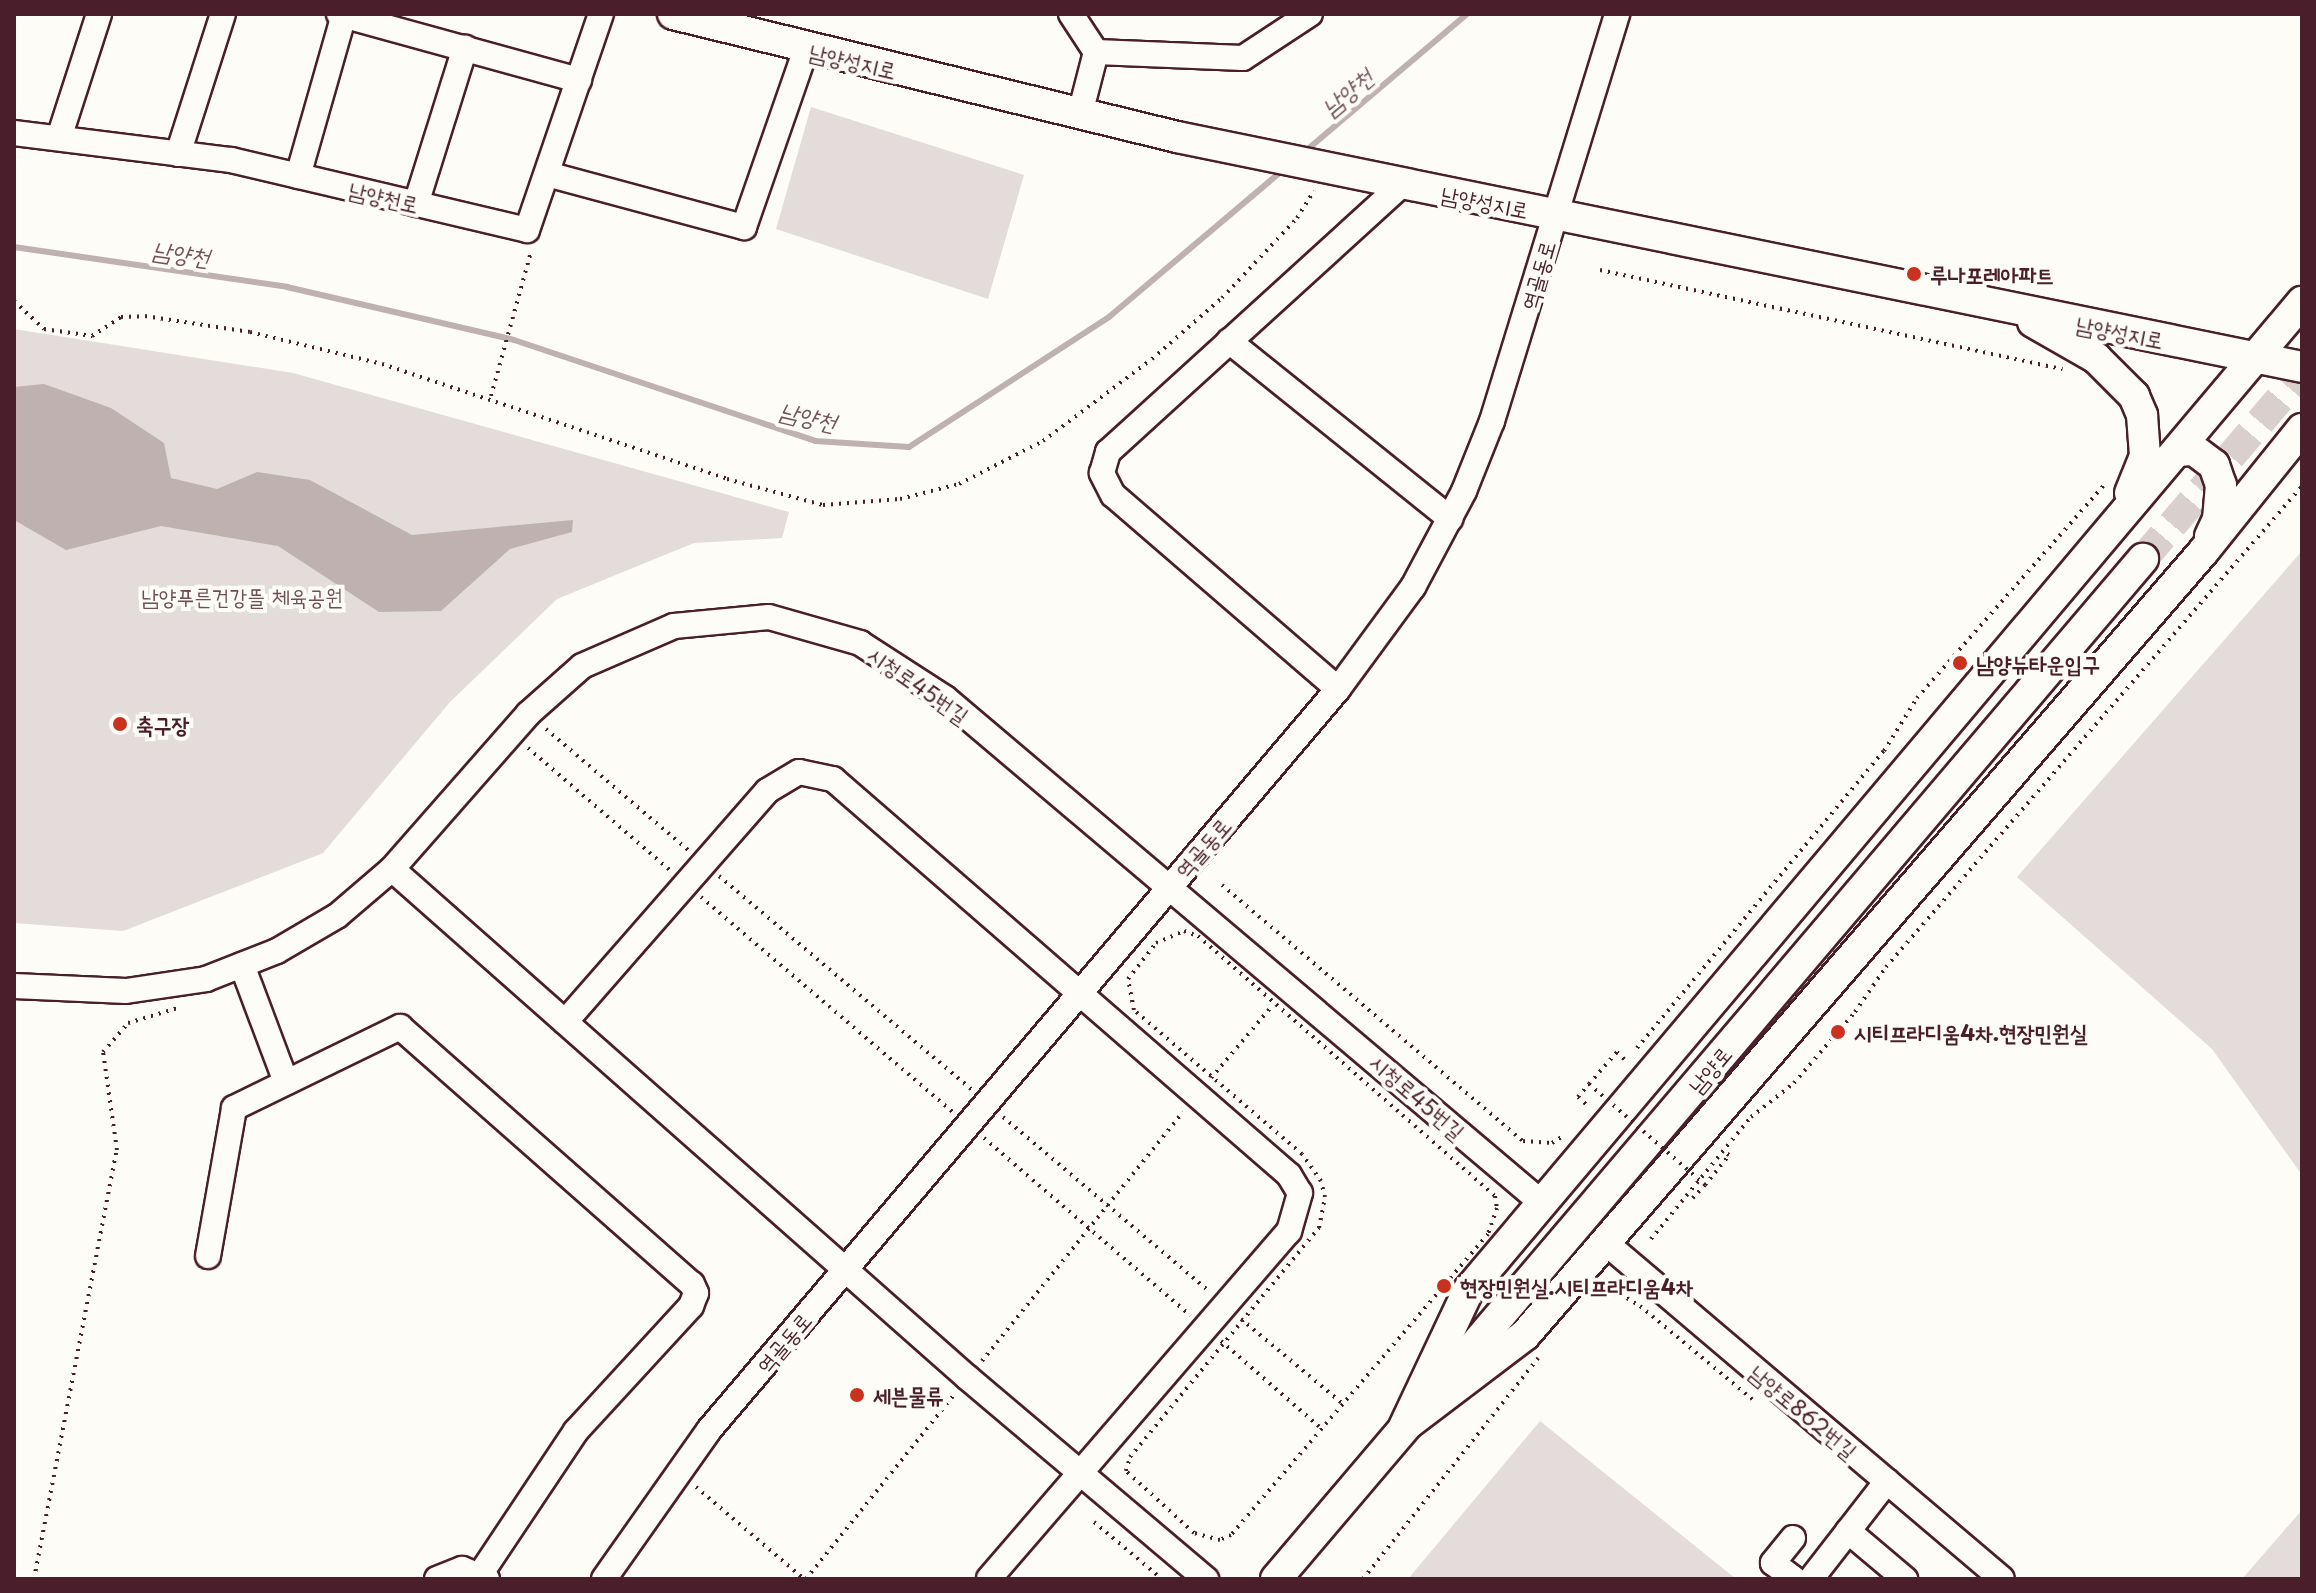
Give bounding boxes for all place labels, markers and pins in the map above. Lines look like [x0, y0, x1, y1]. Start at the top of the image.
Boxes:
place label: 루나포레아파트 [1930, 261, 2054, 287]
marker: 루나포레아파트 [1905, 265, 1923, 283]
place label: 남양뉴타운입구 [1976, 650, 2100, 676]
marker: 남양뉴타운입구 [1951, 654, 1969, 672]
place label: 축구장 [136, 711, 189, 737]
marker: 축구장 [111, 715, 129, 733]
place label: 시티프라디움4차.현장민원실 [1854, 1019, 2087, 1045]
marker: 시티프라디움4차.현장민원실 [1829, 1023, 1847, 1041]
place label: 현장민원실.시티프라디움4차 [1460, 1273, 1693, 1299]
marker: 현장민원실.시티프라디움4차 [1435, 1277, 1453, 1295]
place label: 세븐물류 [873, 1382, 944, 1408]
marker: 세븐물류 [848, 1386, 866, 1404]

